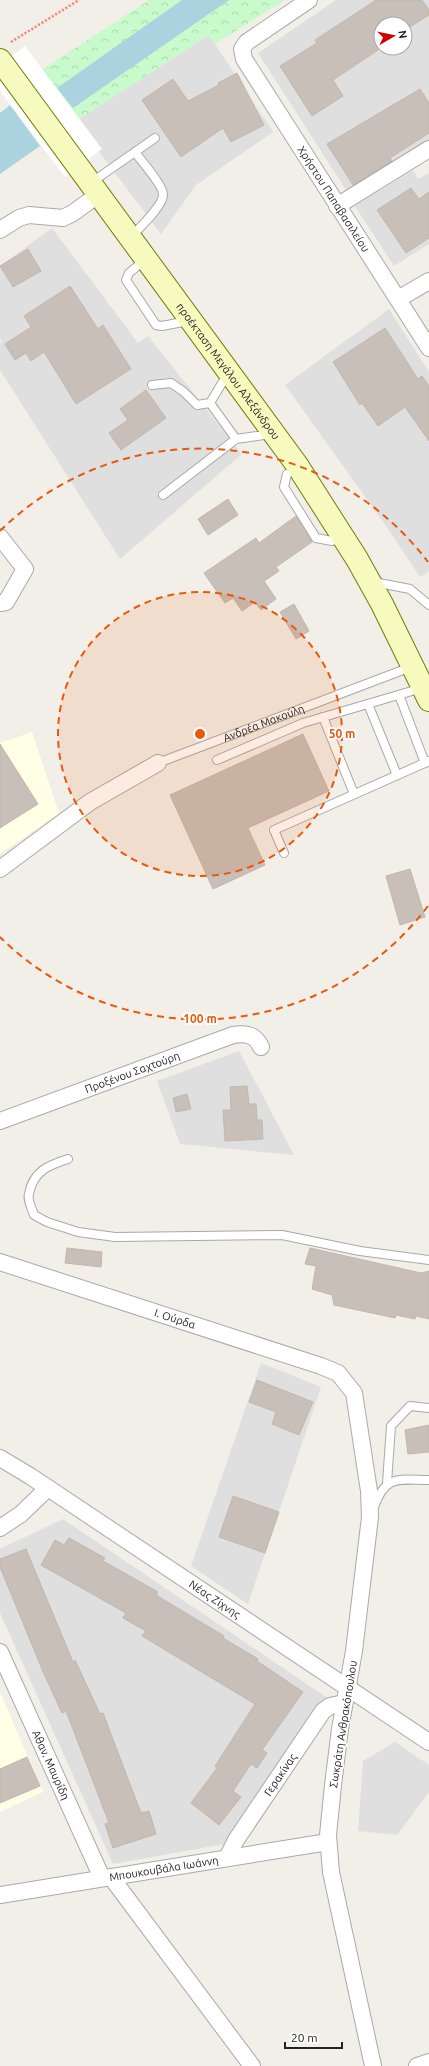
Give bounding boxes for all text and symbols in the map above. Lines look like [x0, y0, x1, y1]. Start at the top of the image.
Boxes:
north arrow [373, 16, 413, 56]
text: N [396, 29, 409, 39]
street label: Χρήστου Παπαβασιλείου [295, 144, 372, 254]
street label: προέκταση Μεγάλου Αλεξάνδρου [174, 301, 282, 442]
street label: Ανδρέα Μακούλη [221, 702, 306, 744]
centre of rings [193, 727, 207, 741]
text: 50 m [329, 727, 355, 740]
text: 100 m [183, 1012, 217, 1025]
street label: Προξένου Σαχτούρη [83, 1049, 181, 1095]
street label: Ι. Ούρδα [153, 1306, 197, 1331]
street label: Νέας Ζίχνης [187, 1578, 243, 1621]
street label: Σωκράτη Ανθρακόπουλου [327, 1660, 359, 1788]
street label: Αθαν. Μαυρίδη [30, 1728, 72, 1802]
street label: Γερακίνας [262, 1751, 299, 1798]
street label: Μπουκουβάλα Ιωάννη [108, 1854, 219, 1883]
scale bar [285, 2024, 342, 2050]
text: 20 m [291, 2031, 318, 2044]

